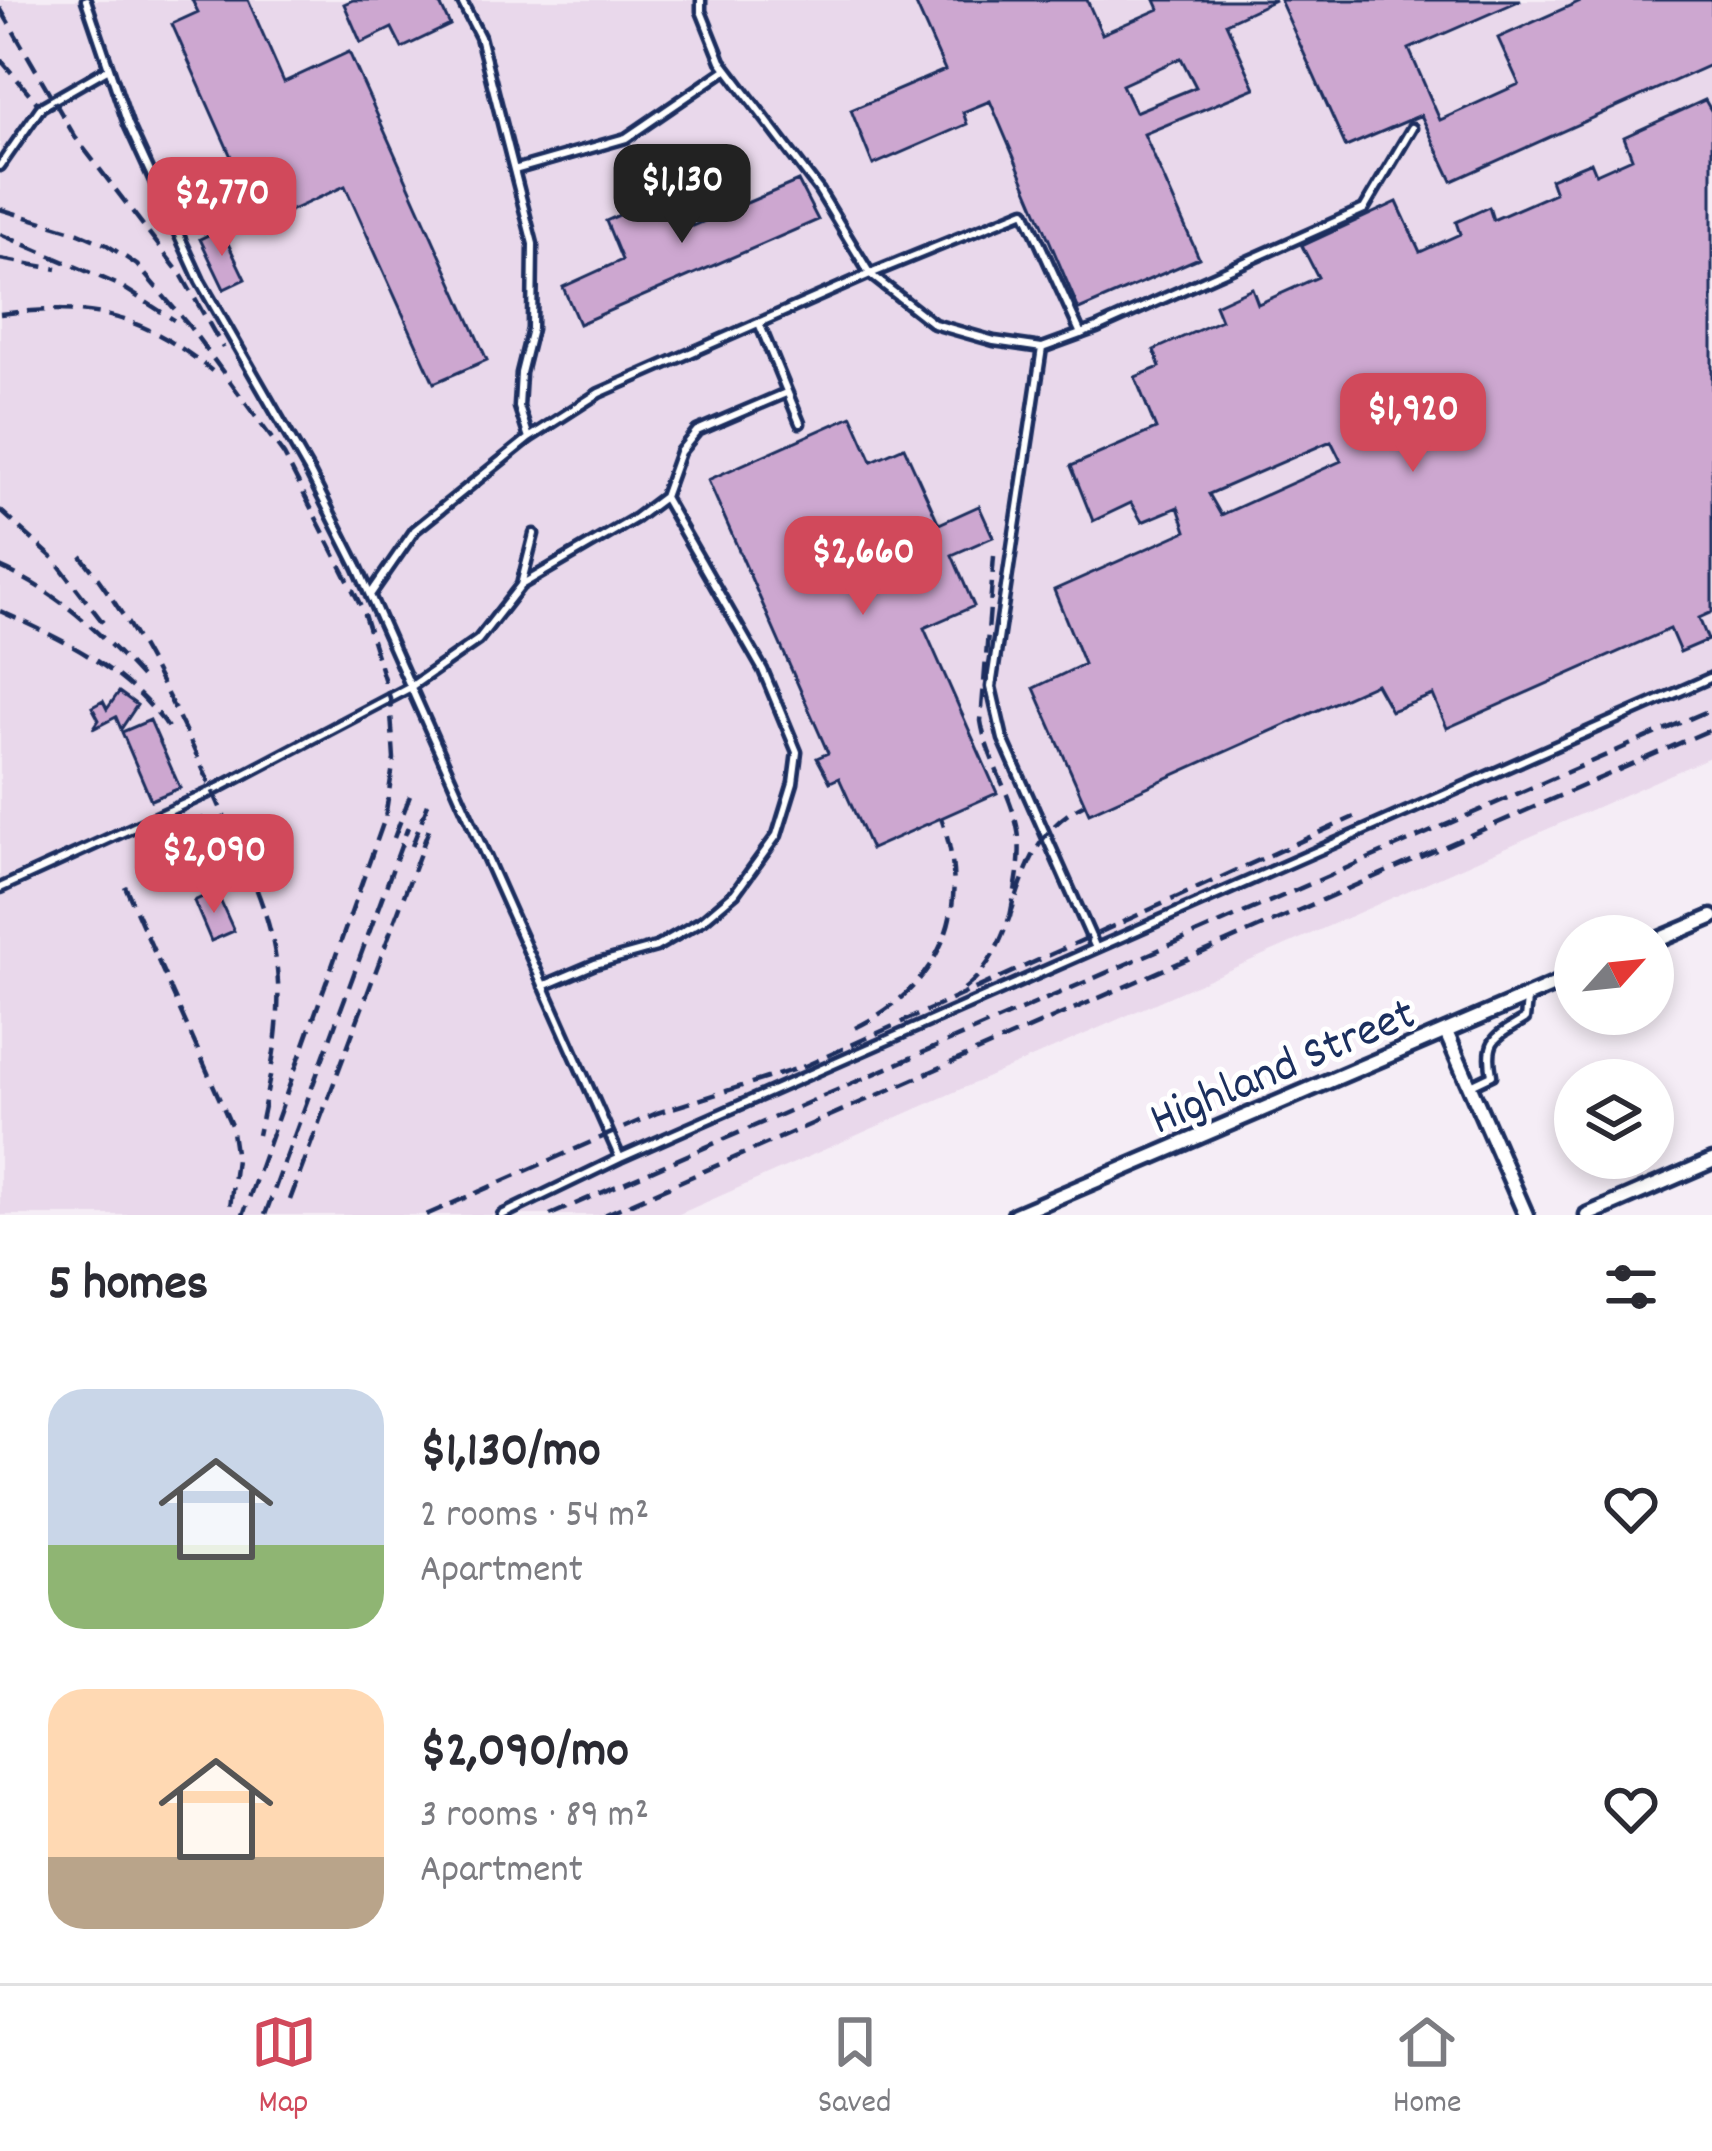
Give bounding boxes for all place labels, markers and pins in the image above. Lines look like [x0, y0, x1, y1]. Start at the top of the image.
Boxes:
pin: $1,130 [584, 144, 780, 246]
pin: $2,770 [124, 157, 320, 259]
pin: $1,920 [1315, 373, 1511, 475]
pin: $2,660 [765, 516, 961, 618]
pin: $2,090 [116, 814, 312, 916]

